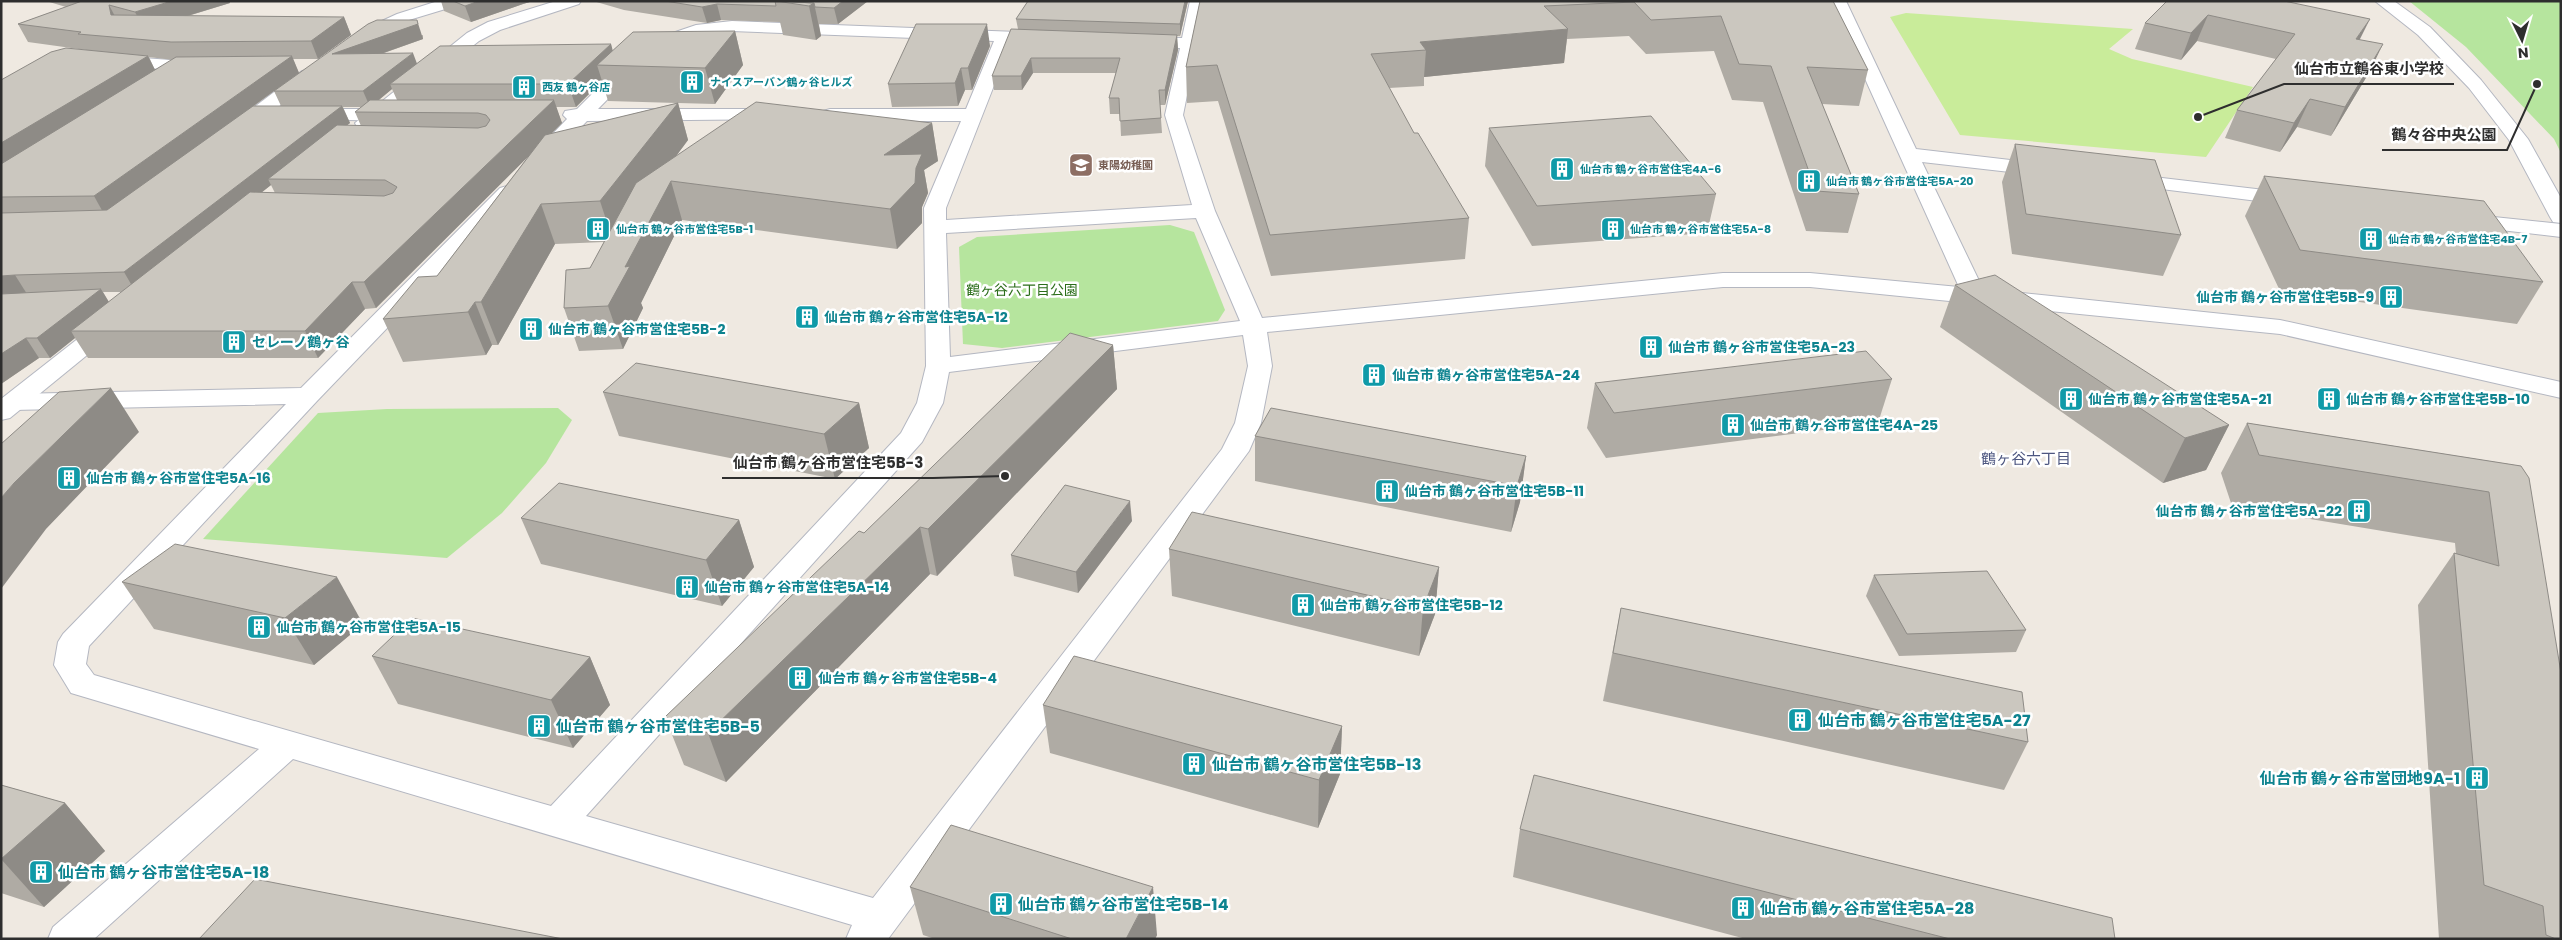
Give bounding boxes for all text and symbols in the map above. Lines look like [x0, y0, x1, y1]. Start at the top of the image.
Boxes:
north arrow [2497, 15, 2547, 65]
text: N [2517, 43, 2529, 63]
callout: 仙台市立鶴谷東小学校 [2284, 54, 2454, 84]
text: 仙台市立鶴谷東小学校 [2294, 58, 2444, 79]
building icon: ナイスアーバン鶴ヶ谷ヒルズ [679, 69, 705, 95]
building icon: 西友 鶴ヶ谷店 [511, 74, 537, 100]
place label: ナイスアーバン鶴ヶ谷ヒルズ [710, 74, 852, 90]
place label: 西友 鶴ヶ谷店 [542, 79, 610, 95]
callout: 鶴々谷中央公園 [2382, 120, 2507, 150]
text: 鶴々谷中央公園 [2391, 124, 2497, 145]
school or university icon: 東陽幼稚園 [1068, 152, 1094, 178]
building icon: 仙台市 鶴ヶ谷市営住宅4A-6 [1549, 156, 1575, 182]
place label: 東陽幼稚園 [1098, 157, 1153, 173]
place label: 仙台市 鶴ヶ谷市営住宅4A-6 [1580, 161, 1721, 177]
building icon: 仙台市 鶴ヶ谷市営住宅5A-20 [1796, 168, 1822, 194]
place label: 仙台市 鶴ヶ谷市営住宅5A-20 [1826, 173, 1973, 189]
building icon: 仙台市 鶴ヶ谷市営住宅5B-1 [585, 216, 611, 242]
building icon: 仙台市 鶴ヶ谷市営住宅5A-8 [1600, 216, 1626, 242]
place label: 仙台市 鶴ヶ谷市営住宅5B-1 [616, 221, 753, 237]
place label: 仙台市 鶴ヶ谷市営住宅5A-8 [1630, 221, 1771, 237]
building icon: 仙台市 鶴ヶ谷市営住宅4B-7 [2358, 226, 2384, 252]
place label: 仙台市 鶴ヶ谷市営住宅4B-7 [2388, 231, 2527, 247]
park label: 鶴ヶ谷六丁目公園 [966, 280, 1078, 300]
building icon: 仙台市 鶴ヶ谷市営住宅5B-9 [2378, 284, 2404, 310]
place label: 仙台市 鶴ヶ谷市営住宅5B-9 [2196, 287, 2374, 307]
building icon: 仙台市 鶴ヶ谷市営住宅5A-12 [794, 304, 820, 330]
place label: 仙台市 鶴ヶ谷市営住宅5A-12 [824, 307, 1008, 327]
building icon: 仙台市 鶴ヶ谷市営住宅5B-2 [518, 316, 544, 342]
place label: 仙台市 鶴ヶ谷市営住宅5B-2 [548, 319, 725, 339]
building icon: セレーノ鶴ヶ谷 [221, 329, 247, 355]
place label: セレーノ鶴ヶ谷 [252, 332, 350, 352]
building icon: 仙台市 鶴ヶ谷市営住宅5A-23 [1638, 334, 1664, 360]
place label: 仙台市 鶴ヶ谷市営住宅5A-23 [1668, 337, 1855, 357]
building icon: 仙台市 鶴ヶ谷市営住宅5A-24 [1361, 362, 1387, 388]
place label: 仙台市 鶴ヶ谷市営住宅5A-24 [1392, 365, 1580, 385]
building icon: 仙台市 鶴ヶ谷市営住宅5A-21 [2058, 386, 2084, 412]
building icon: 仙台市 鶴ヶ谷市営住宅5B-10 [2316, 386, 2342, 412]
place label: 仙台市 鶴ヶ谷市営住宅5A-21 [2088, 389, 2272, 409]
place label: 仙台市 鶴ヶ谷市営住宅5B-10 [2346, 389, 2530, 409]
building icon: 仙台市 鶴ヶ谷市営住宅4A-25 [1720, 412, 1746, 438]
place label: 仙台市 鶴ヶ谷市営住宅4A-25 [1750, 415, 1938, 435]
callout: 仙台市 鶴ヶ谷市営住宅5B-3 [722, 448, 933, 478]
district label: 鶴ヶ谷六丁目 [1981, 448, 2071, 469]
text: 仙台市 鶴ヶ谷市営住宅5B-3 [733, 452, 923, 473]
building icon: 仙台市 鶴ヶ谷市営住宅5A-16 [56, 465, 82, 491]
place label: 仙台市 鶴ヶ谷市営住宅5A-16 [86, 468, 271, 488]
building icon: 仙台市 鶴ヶ谷市営住宅5B-11 [1374, 478, 1400, 504]
place label: 仙台市 鶴ヶ谷市営住宅5B-11 [1404, 481, 1584, 501]
building icon: 仙台市 鶴ヶ谷市営住宅5A-22 [2346, 498, 2372, 524]
place label: 仙台市 鶴ヶ谷市営住宅5A-22 [2156, 501, 2342, 521]
building icon: 仙台市 鶴ヶ谷市営住宅5A-14 [674, 574, 700, 600]
place label: 仙台市 鶴ヶ谷市営住宅5A-14 [704, 577, 889, 597]
building icon: 仙台市 鶴ヶ谷市営住宅5B-12 [1290, 592, 1316, 618]
place label: 仙台市 鶴ヶ谷市営住宅5B-12 [1320, 595, 1503, 615]
building icon: 仙台市 鶴ヶ谷市営住宅5A-15 [246, 614, 272, 640]
place label: 仙台市 鶴ヶ谷市営住宅5A-15 [276, 617, 461, 637]
building icon: 仙台市 鶴ヶ谷市営住宅5B-4 [787, 665, 813, 691]
place label: 仙台市 鶴ヶ谷市営住宅5B-4 [818, 668, 997, 688]
building icon: 仙台市 鶴ヶ谷市営住宅5A-27 [1787, 707, 1813, 733]
place label: 仙台市 鶴ヶ谷市営住宅5A-27 [1817, 709, 2031, 732]
building icon: 仙台市 鶴ヶ谷市営住宅5B-5 [526, 713, 552, 739]
place label: 仙台市 鶴ヶ谷市営住宅5B-5 [555, 715, 760, 738]
building icon: 仙台市 鶴ヶ谷市営住宅5B-13 [1181, 751, 1207, 777]
place label: 仙台市 鶴ヶ谷市営住宅5B-13 [1211, 753, 1421, 776]
building icon: 仙台市 鶴ヶ谷市営団地9A-1 [2464, 765, 2490, 791]
place label: 仙台市 鶴ヶ谷市営団地9A-1 [2259, 767, 2460, 790]
building icon: 仙台市 鶴ヶ谷市営住宅5A-18 [28, 859, 54, 885]
place label: 仙台市 鶴ヶ谷市営住宅5A-18 [57, 861, 269, 884]
building icon: 仙台市 鶴ヶ谷市営住宅5B-14 [988, 891, 1014, 917]
place label: 仙台市 鶴ヶ谷市営住宅5B-14 [1017, 893, 1229, 916]
building icon: 仙台市 鶴ヶ谷市営住宅5A-28 [1730, 895, 1756, 921]
place label: 仙台市 鶴ヶ谷市営住宅5A-28 [1759, 897, 1974, 920]

